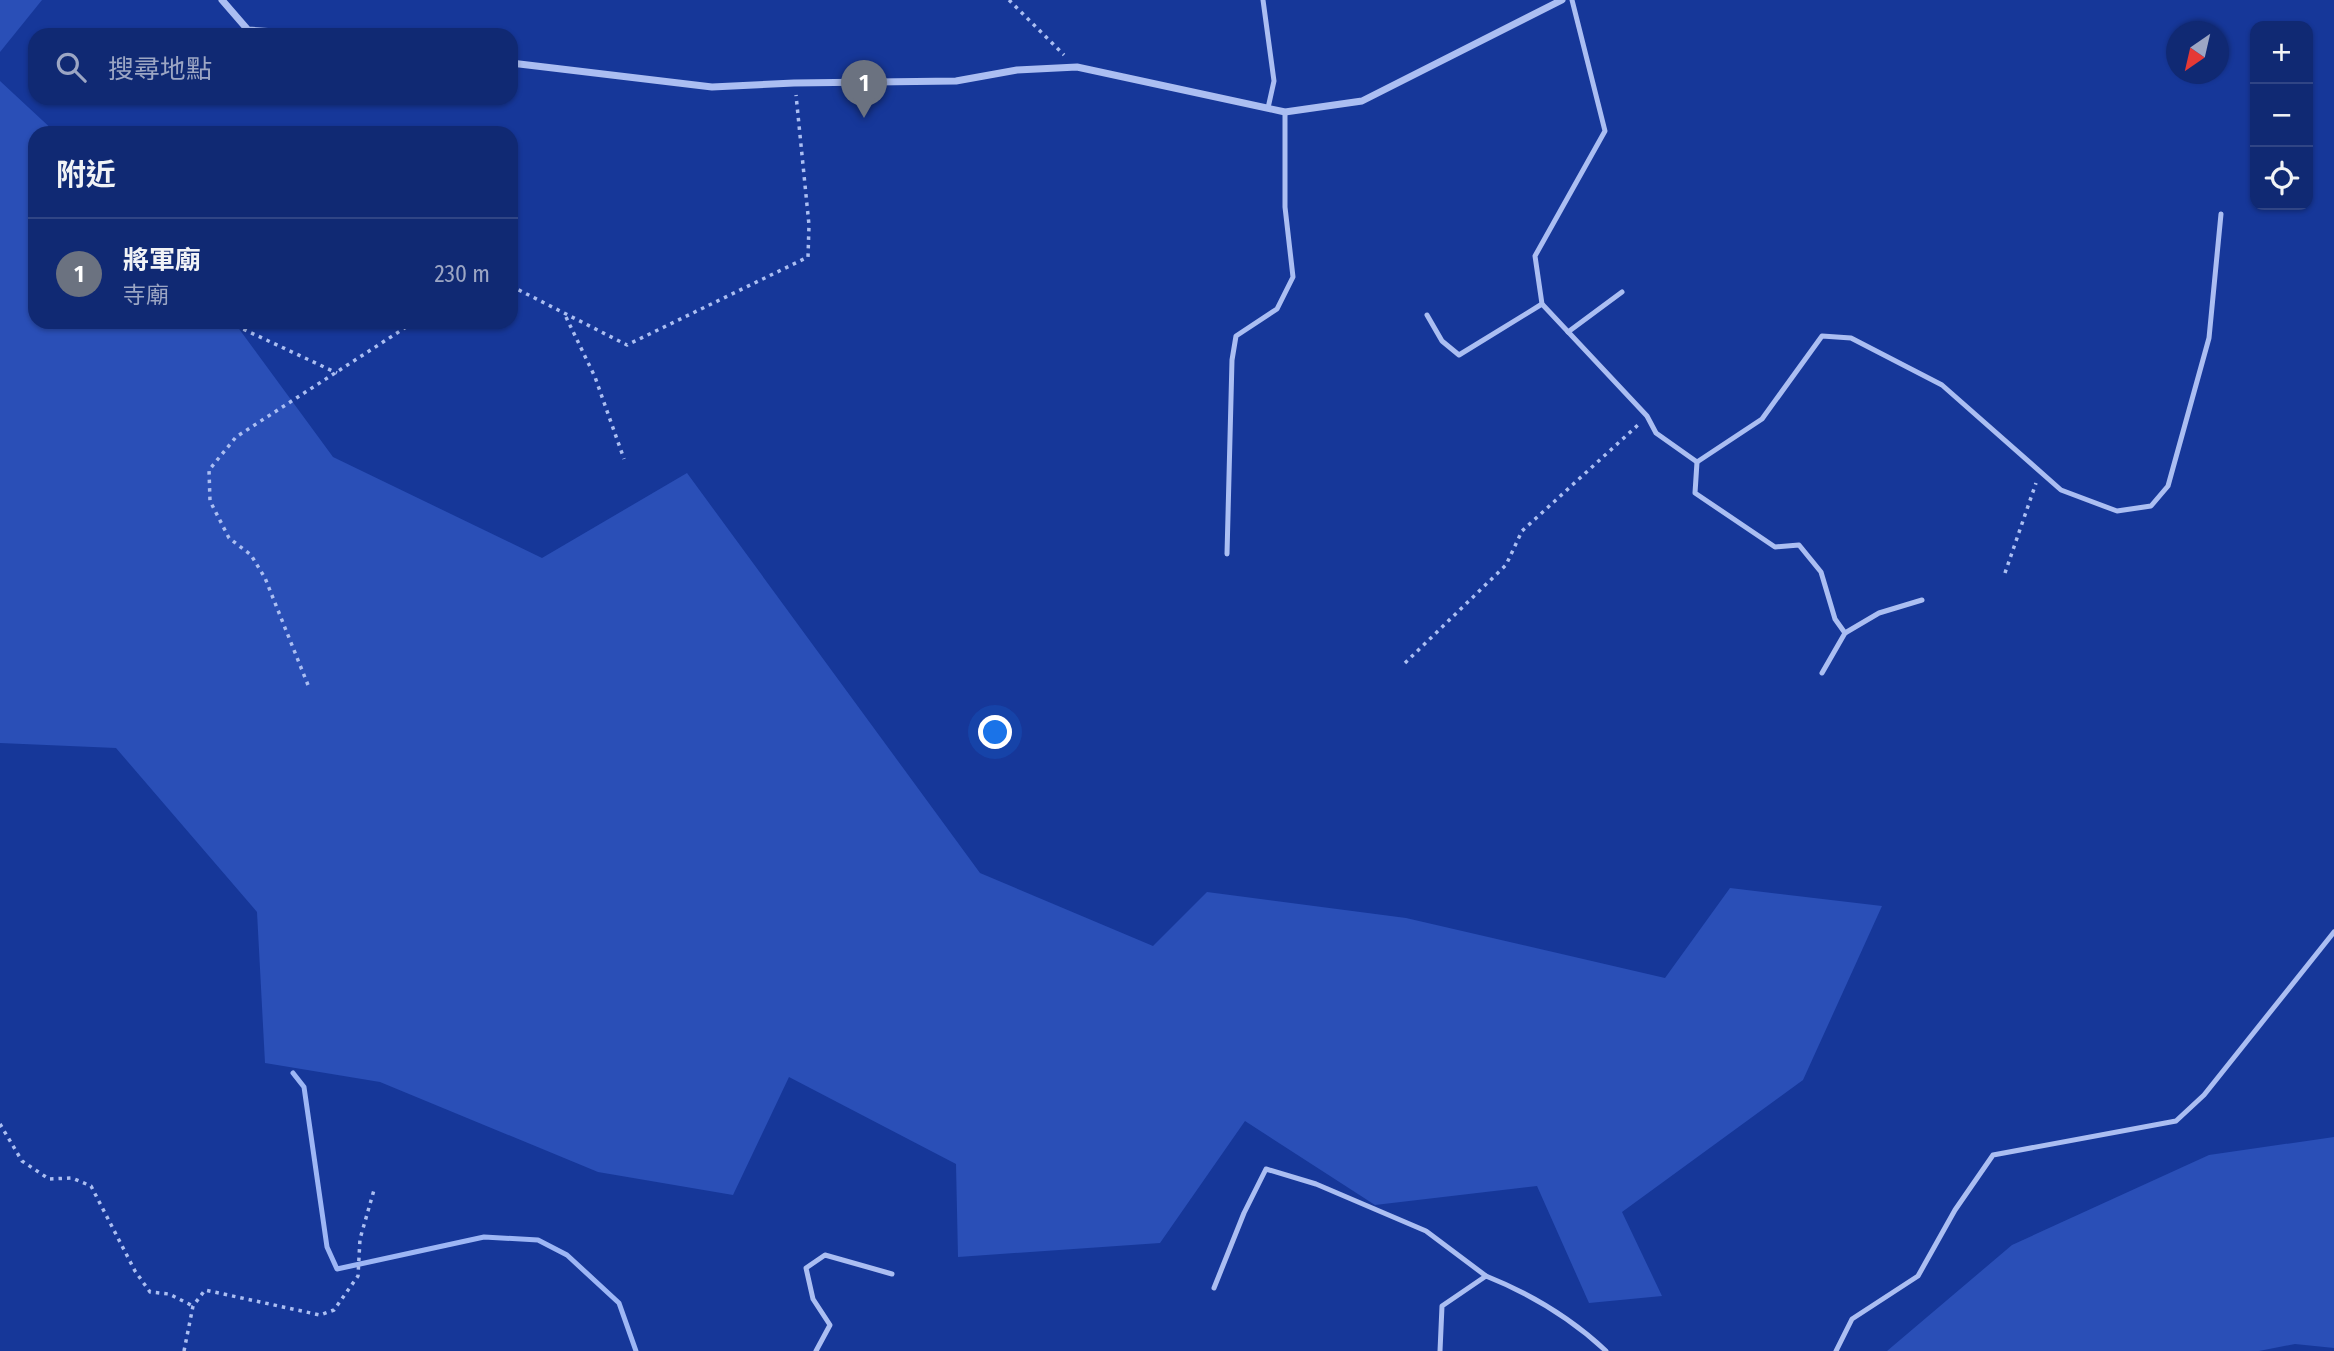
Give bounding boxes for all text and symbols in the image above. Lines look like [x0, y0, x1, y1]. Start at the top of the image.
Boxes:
north arrow [2166, 21, 2229, 84]
map controls [2250, 21, 2313, 210]
button: + [2250, 21, 2313, 84]
search box [28, 28, 518, 105]
icon: search [52, 48, 90, 86]
text: 搜尋地點 [108, 54, 212, 85]
pin: 1 [841, 60, 887, 118]
button: − [2250, 84, 2313, 147]
button: locate [2250, 147, 2313, 210]
text: 附近 [56, 157, 116, 193]
text: 將軍廟 [123, 245, 201, 276]
text: 1 [74, 260, 84, 288]
text: 230 m [434, 260, 490, 288]
text: 寺廟 [123, 281, 169, 309]
your location [978, 715, 1012, 749]

